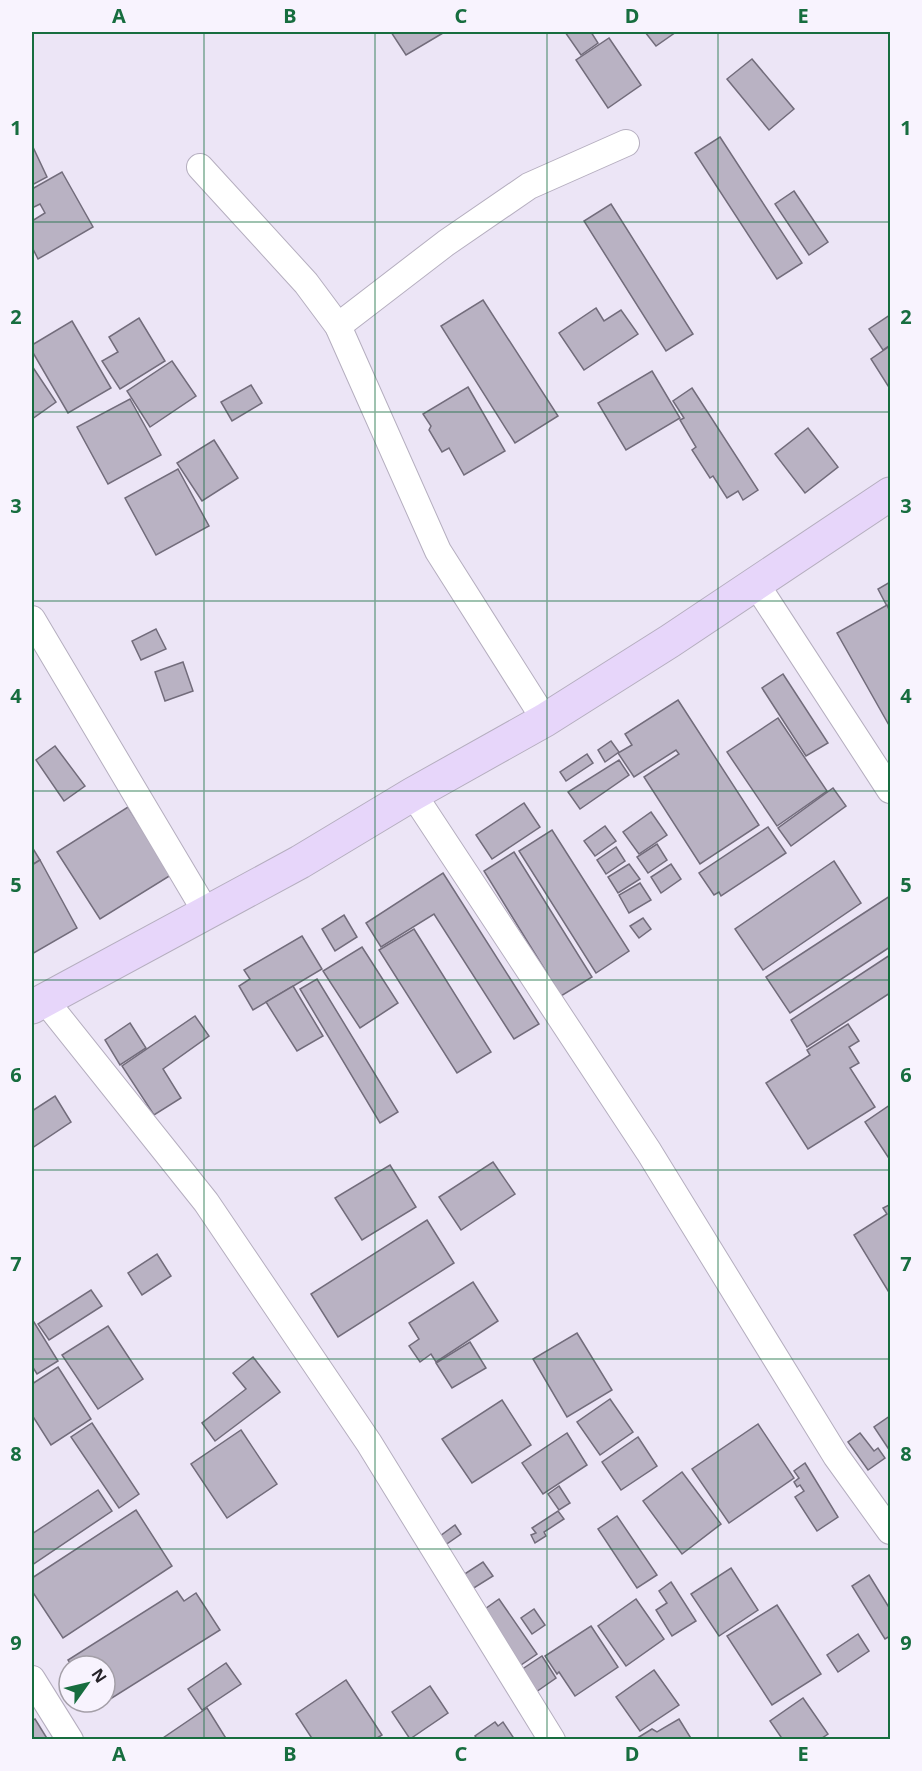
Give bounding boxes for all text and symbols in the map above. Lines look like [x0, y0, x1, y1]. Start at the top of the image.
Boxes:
text: A [112, 2, 126, 29]
text: B [283, 2, 297, 29]
text: C [455, 2, 468, 29]
text: D [625, 2, 639, 29]
text: E [797, 2, 809, 29]
text: 1 [10, 114, 22, 141]
text: 1 [900, 114, 912, 141]
text: 2 [10, 303, 22, 330]
text: 2 [900, 303, 912, 330]
text: 3 [10, 492, 22, 519]
text: 3 [900, 492, 912, 519]
text: 4 [10, 682, 22, 709]
text: 4 [900, 682, 912, 709]
text: 5 [10, 871, 22, 898]
text: 5 [900, 871, 912, 898]
text: 6 [10, 1061, 22, 1088]
text: 6 [900, 1061, 912, 1088]
text: 7 [10, 1250, 22, 1277]
text: 7 [900, 1250, 912, 1277]
text: 8 [10, 1440, 22, 1467]
text: 8 [900, 1440, 912, 1467]
text: 9 [10, 1629, 22, 1656]
text: 9 [900, 1629, 912, 1656]
north arrow [57, 1654, 117, 1714]
text: N [87, 1664, 112, 1687]
text: A [112, 1740, 126, 1767]
text: B [283, 1740, 297, 1767]
text: C [455, 1740, 468, 1767]
text: D [625, 1740, 639, 1767]
text: E [797, 1740, 809, 1767]

